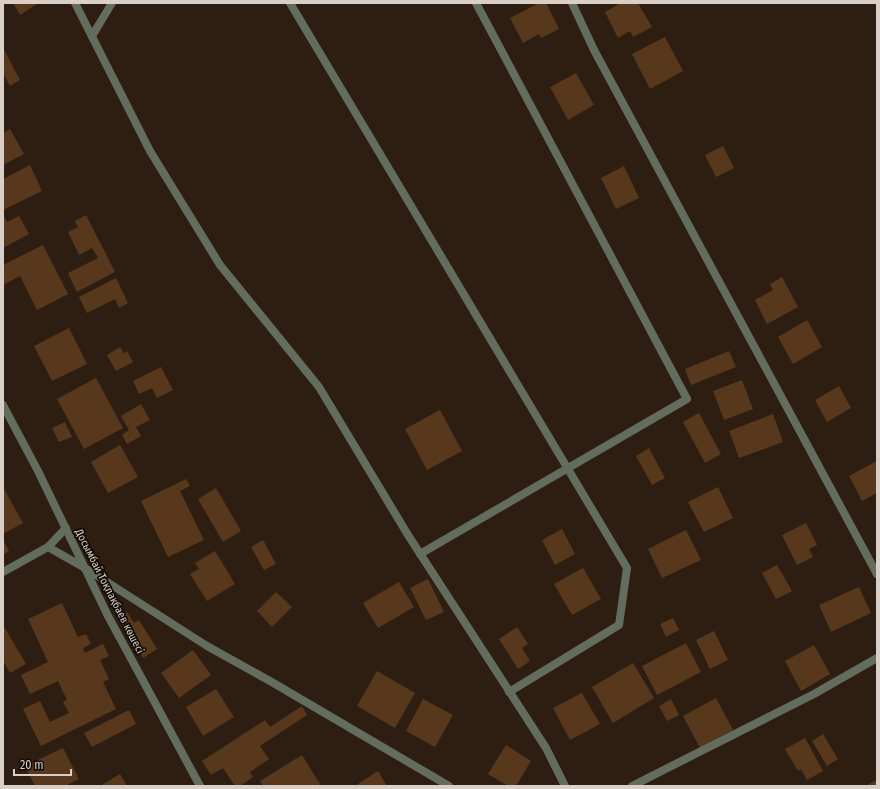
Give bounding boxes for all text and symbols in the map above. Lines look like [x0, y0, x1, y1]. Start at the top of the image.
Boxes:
street label: Досымбай Тоқпақбаев көшесі [72, 526, 147, 656]
scale bar [14, 751, 71, 777]
text: 20 m [20, 758, 44, 772]

